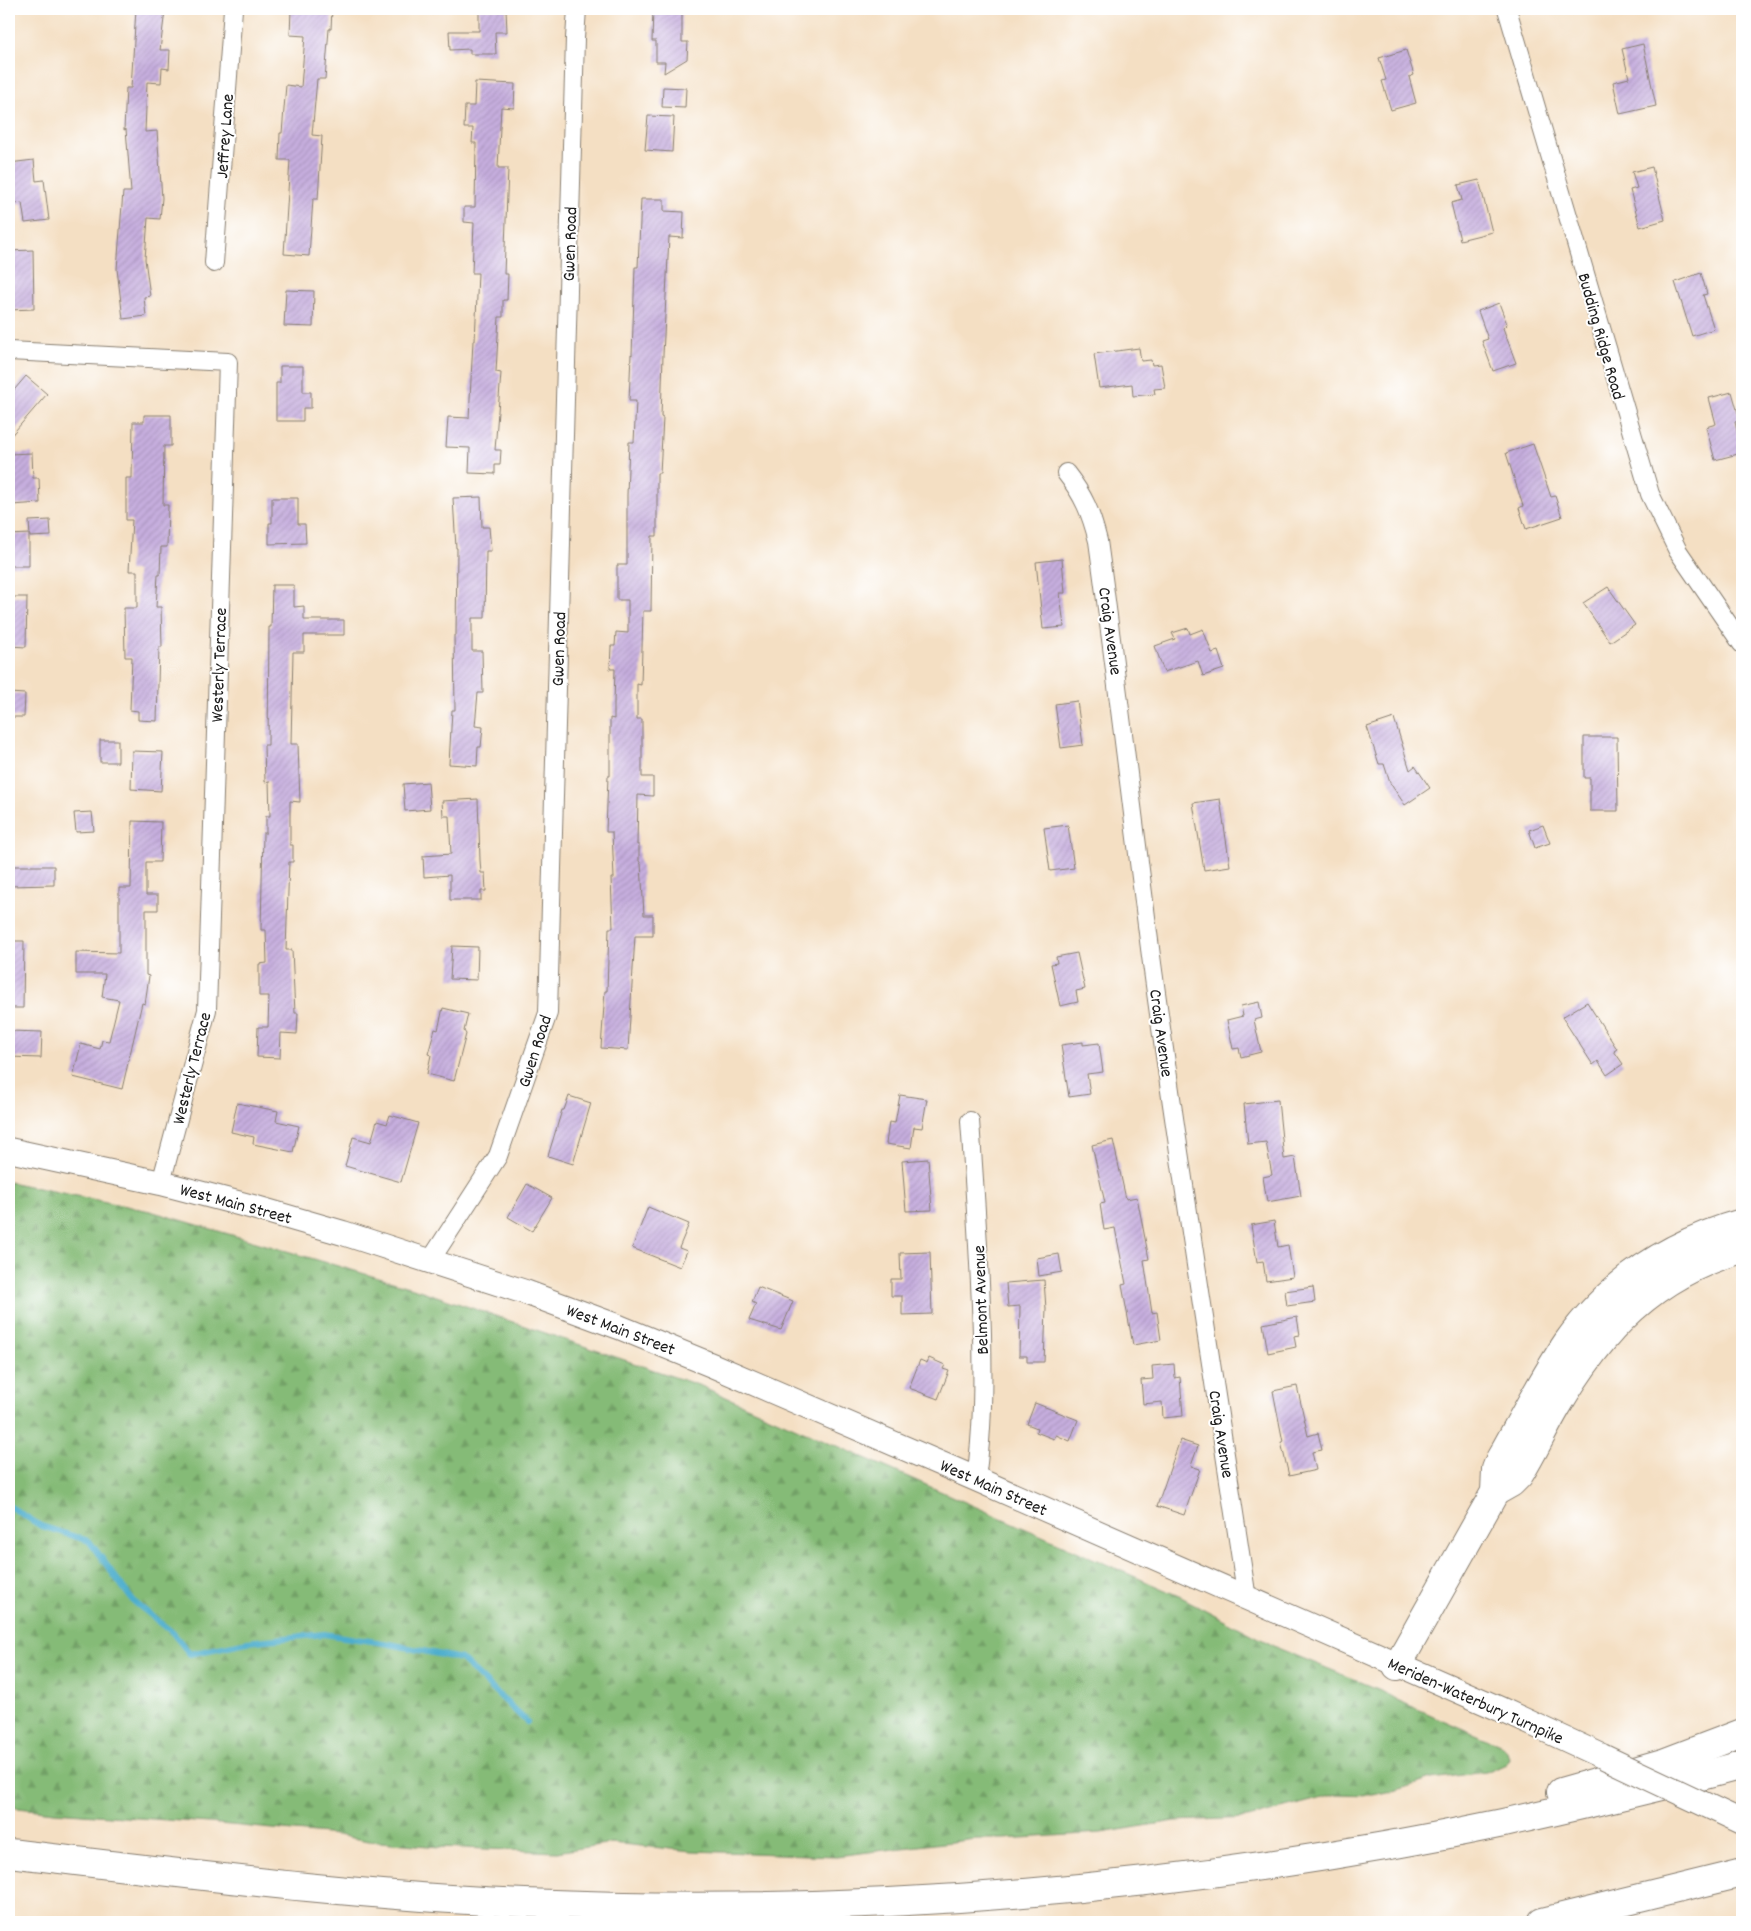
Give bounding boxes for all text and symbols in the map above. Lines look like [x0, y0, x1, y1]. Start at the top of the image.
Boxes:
street label: Jeffrey Lane [211, 93, 242, 179]
street label: Gwen Road [558, 206, 585, 282]
street label: Budding Ridge Road [1570, 270, 1630, 403]
street label: Craig Avenue [1090, 586, 1127, 677]
street label: Westerly Terrace [206, 607, 235, 723]
street label: Gwen Road [547, 611, 574, 687]
street label: Craig Avenue [1141, 988, 1178, 1079]
street label: Westerly Terrace [167, 1010, 219, 1127]
street label: Gwen Road [513, 1012, 560, 1091]
street label: West Main Street [177, 1178, 294, 1232]
street label: Belmont Avenue [968, 1245, 997, 1355]
street label: West Main Street [562, 1299, 679, 1364]
street label: Craig Avenue [1200, 1389, 1239, 1480]
street label: West Main Street [935, 1454, 1051, 1524]
street label: Meriden-Waterbury Turnpike [1383, 1652, 1567, 1752]

